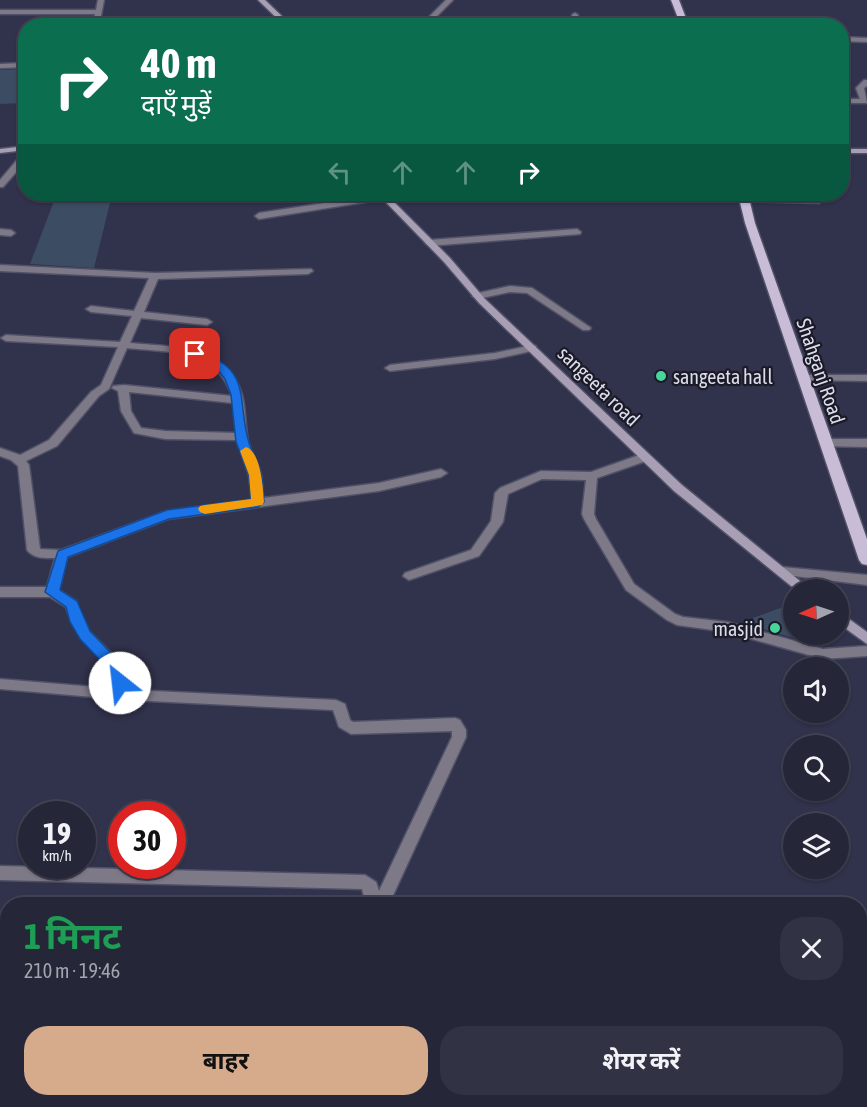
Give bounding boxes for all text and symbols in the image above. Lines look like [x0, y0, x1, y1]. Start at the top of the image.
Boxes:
text: 40 m [141, 39, 216, 87]
icon: right [42, 42, 120, 120]
text: दाएँ मुड़ें [141, 89, 212, 120]
icon: left [323, 156, 356, 189]
icon: ahead [386, 156, 419, 189]
icon: ahead [449, 156, 482, 189]
icon: right [512, 156, 545, 189]
street label: Shahganj Road [792, 315, 850, 427]
pin [169, 328, 220, 379]
icon: arrive [178, 337, 211, 370]
street label: sangeeta road [554, 342, 644, 430]
place label: sangeeta hall [673, 365, 773, 388]
marker: sangeeta hall [654, 369, 668, 383]
north arrow [783, 579, 849, 645]
map controls [783, 579, 849, 879]
place label: masjid [714, 617, 763, 640]
marker: masjid [768, 621, 782, 635]
position arrow [88, 651, 152, 715]
button: sound [783, 657, 849, 723]
button: search [783, 735, 849, 801]
speed limit sign: 30 [108, 801, 186, 879]
button: layers [783, 813, 849, 879]
text: 19 [43, 816, 71, 850]
text: km/h [42, 847, 72, 864]
text: 1 मिनट [24, 915, 121, 957]
button: close [780, 917, 843, 980]
text: 210 m · 19:46 [24, 959, 120, 982]
button: बाहर [24, 1026, 428, 1095]
button: शेयर करें [440, 1026, 843, 1095]

